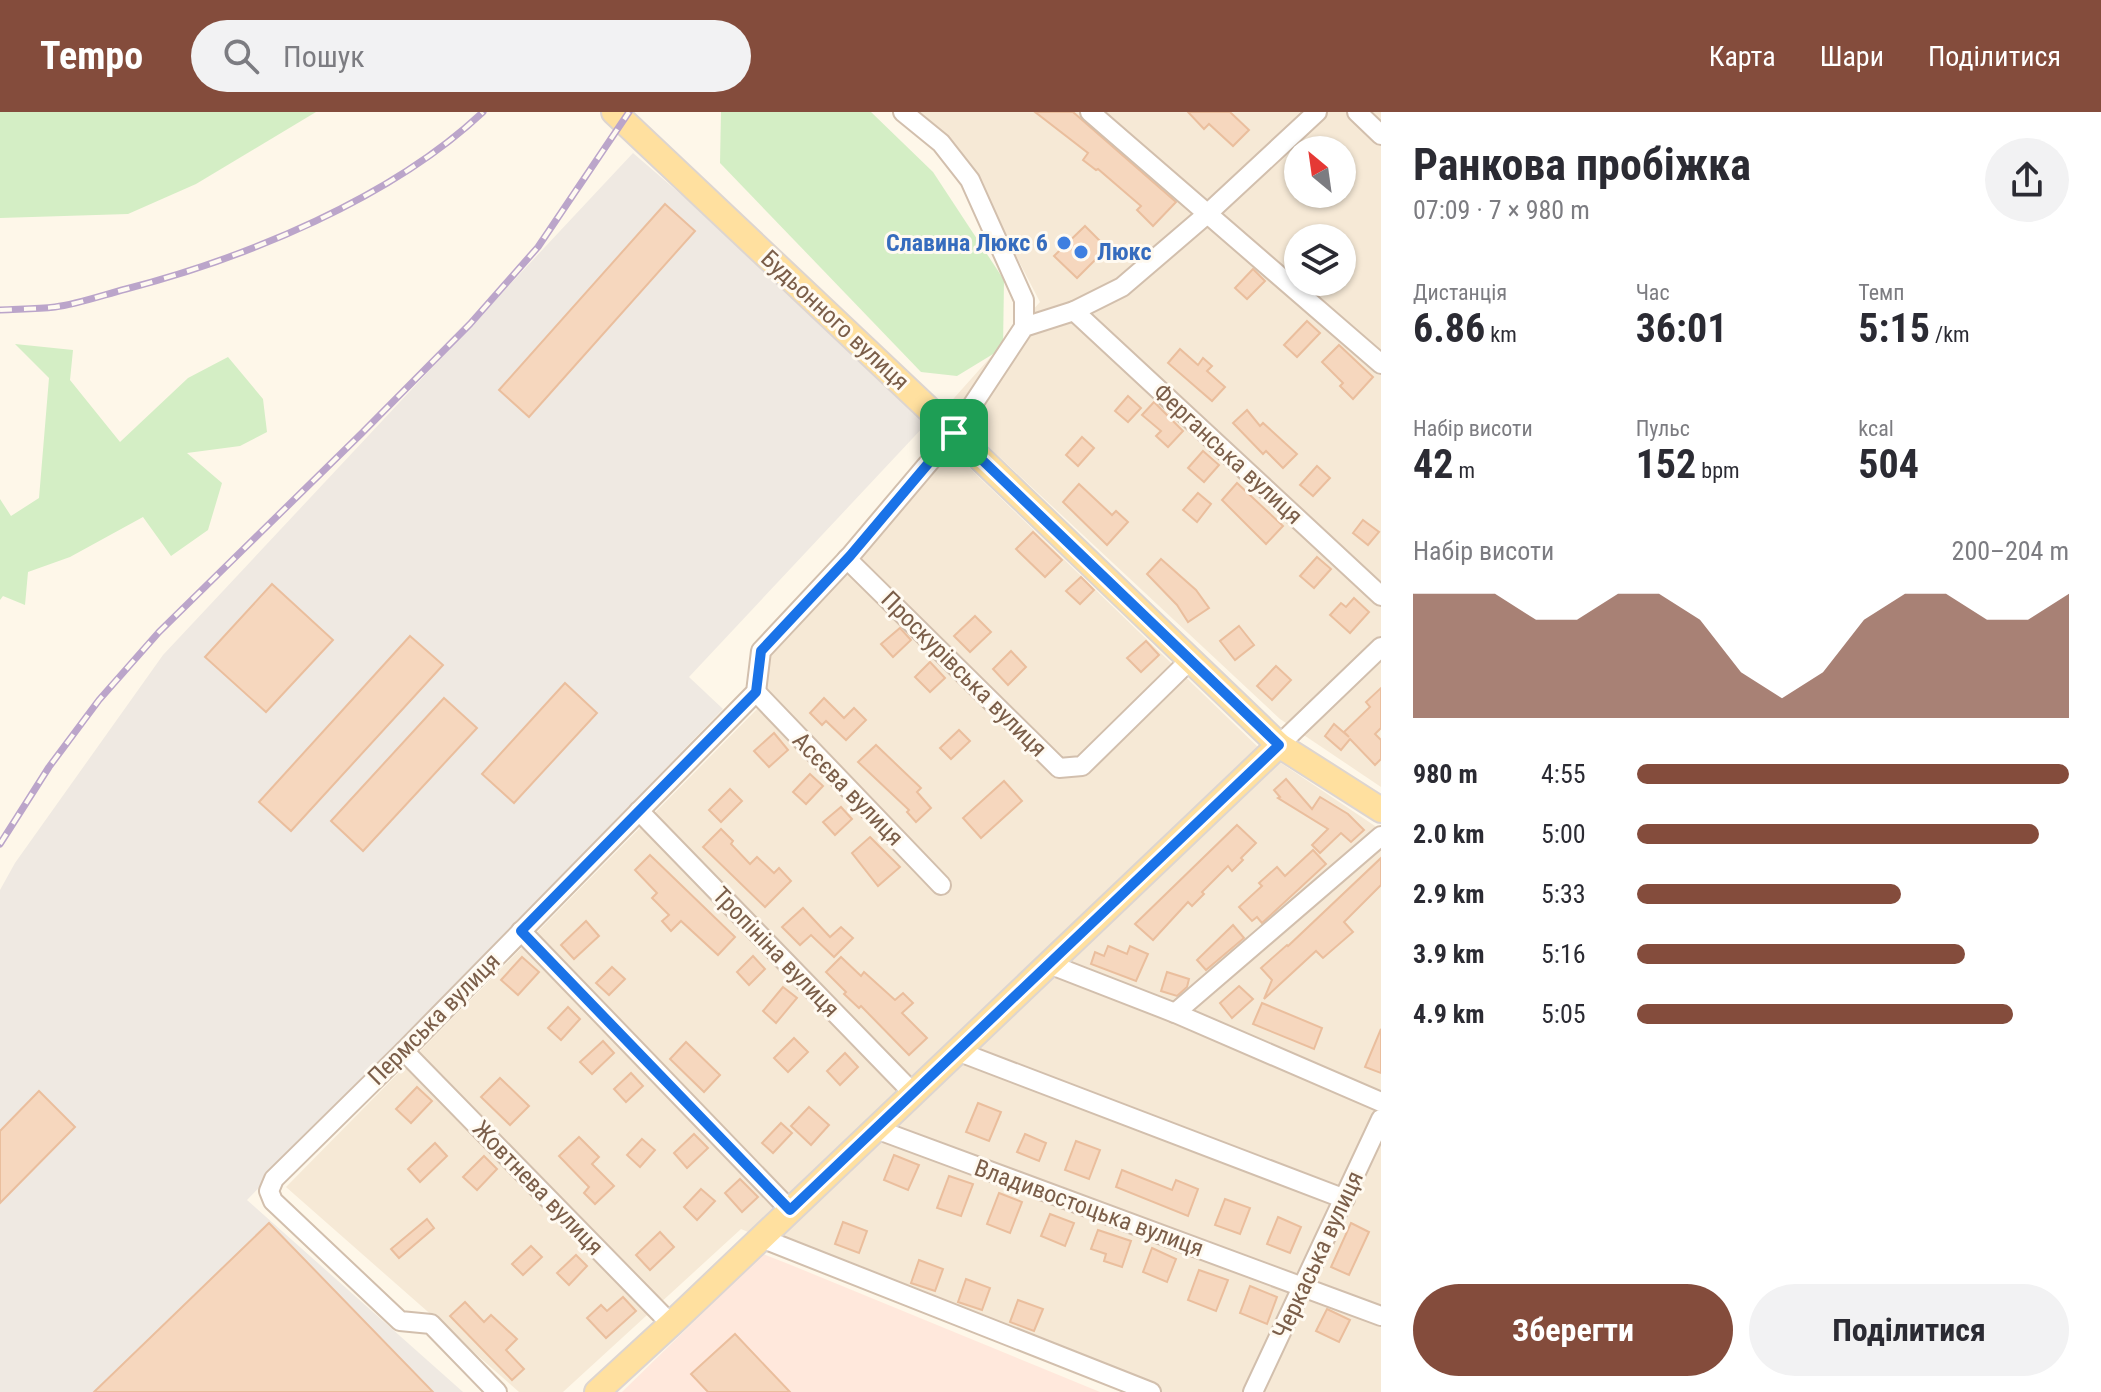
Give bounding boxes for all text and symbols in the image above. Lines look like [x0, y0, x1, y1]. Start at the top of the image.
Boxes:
search box [191, 20, 751, 92]
text: Tempo [40, 34, 143, 78]
icon: search [219, 34, 263, 78]
text: Пошук [283, 39, 365, 74]
text: Карта [1709, 40, 1776, 73]
text: Шари [1820, 40, 1884, 73]
text: Поділитися [1928, 40, 2061, 73]
north arrow [1284, 136, 1356, 208]
map controls [1284, 136, 1356, 296]
button: share [1985, 138, 2069, 222]
text: Ранкова пробіжка [1413, 139, 1751, 191]
text: 07:09 · 7 × 980 m [1413, 195, 1590, 225]
button: layers [1284, 224, 1356, 296]
place label: Славина Люкс 6 [886, 229, 1048, 257]
marker: Славина Люкс 6 [1055, 234, 1073, 252]
place label: Люкс [1097, 238, 1152, 266]
marker: Люкс [1072, 243, 1090, 261]
street label: Будьонного вулиця [755, 244, 915, 396]
text: Дистанція [1413, 280, 1507, 305]
text: Час [1636, 280, 1670, 305]
text: Темп [1858, 280, 1904, 305]
text: 6.86 [1413, 305, 1485, 352]
text: 36:01 [1636, 305, 1727, 352]
text: 5:15 [1858, 305, 1930, 352]
text: km [1485, 322, 1517, 347]
text: /km [1930, 322, 1970, 347]
street label: Ферганська вулиця [1148, 378, 1308, 530]
pin [920, 399, 988, 467]
icon: arrive [932, 411, 976, 455]
text: Набір висоти [1413, 416, 1533, 441]
text: Пульс [1636, 416, 1690, 441]
text: kcal [1858, 416, 1894, 441]
text: 42 [1413, 441, 1453, 488]
text: 152 [1636, 441, 1696, 488]
text: 504 [1858, 441, 1919, 488]
text: m [1453, 458, 1475, 483]
text: bpm [1696, 458, 1740, 483]
text: Набір висоти [1413, 536, 1554, 566]
text: 200–204 m [1952, 536, 2069, 566]
street label: Проскурівська вулиця [876, 586, 1052, 762]
street label: Асєєва вулиця [787, 726, 909, 852]
text: 980 m [1413, 759, 1478, 789]
text: 4:55 [1541, 759, 1586, 789]
text: 2.0 km [1413, 819, 1485, 849]
text: 5:00 [1541, 819, 1586, 849]
text: 2.9 km [1413, 879, 1485, 909]
text: 5:33 [1541, 879, 1586, 909]
street label: Тропініна вулиця [707, 881, 845, 1023]
text: 3.9 km [1413, 939, 1485, 969]
text: 5:16 [1541, 939, 1586, 969]
street label: Пермська вулиця [362, 947, 506, 1091]
text: 4.9 km [1413, 999, 1485, 1029]
text: 5:05 [1541, 999, 1586, 1029]
street label: Жовтнева вулиця [467, 1115, 609, 1261]
street label: Владивостоцька вулиця [971, 1153, 1207, 1263]
street label: Черкаська вулиця [1267, 1167, 1369, 1343]
button: Зберегти [1413, 1284, 1733, 1376]
button: Поділитися [1749, 1284, 2069, 1376]

